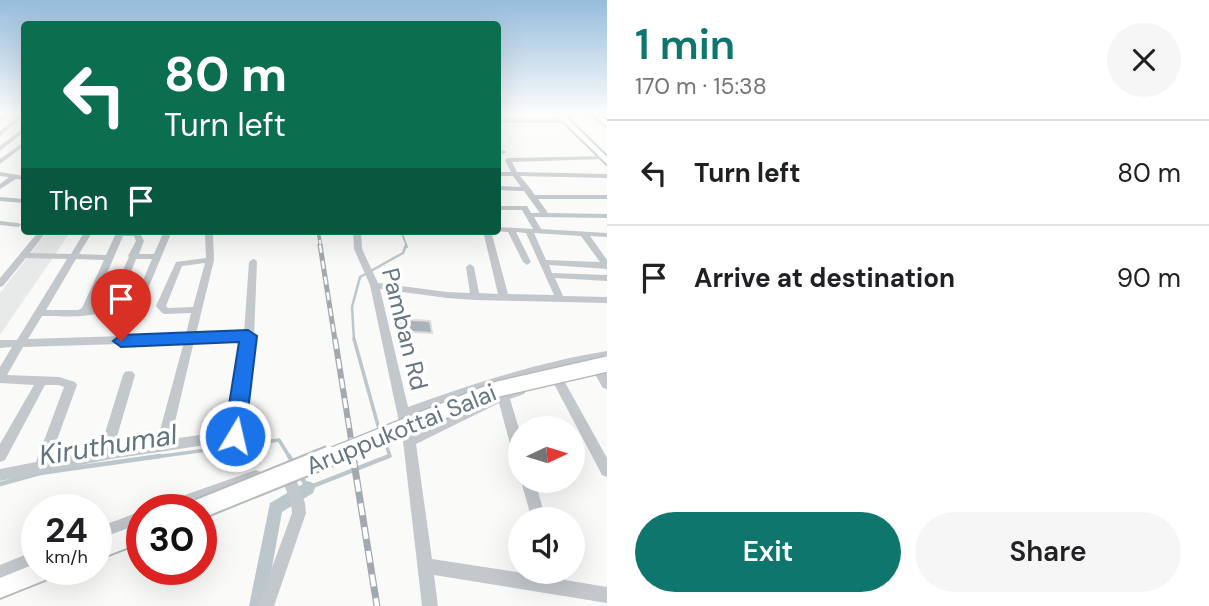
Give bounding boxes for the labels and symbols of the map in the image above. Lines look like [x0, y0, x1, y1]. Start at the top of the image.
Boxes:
street label: Pamban Rd [375, 265, 435, 393]
pin [91, 269, 151, 341]
street label: Aruppukottai Salai [301, 377, 501, 481]
position arrow [198, 399, 272, 473]
water label: Kiruthumal [36, 416, 180, 474]
north arrow [508, 416, 584, 494]
speed limit sign: 30 [126, 494, 217, 585]

